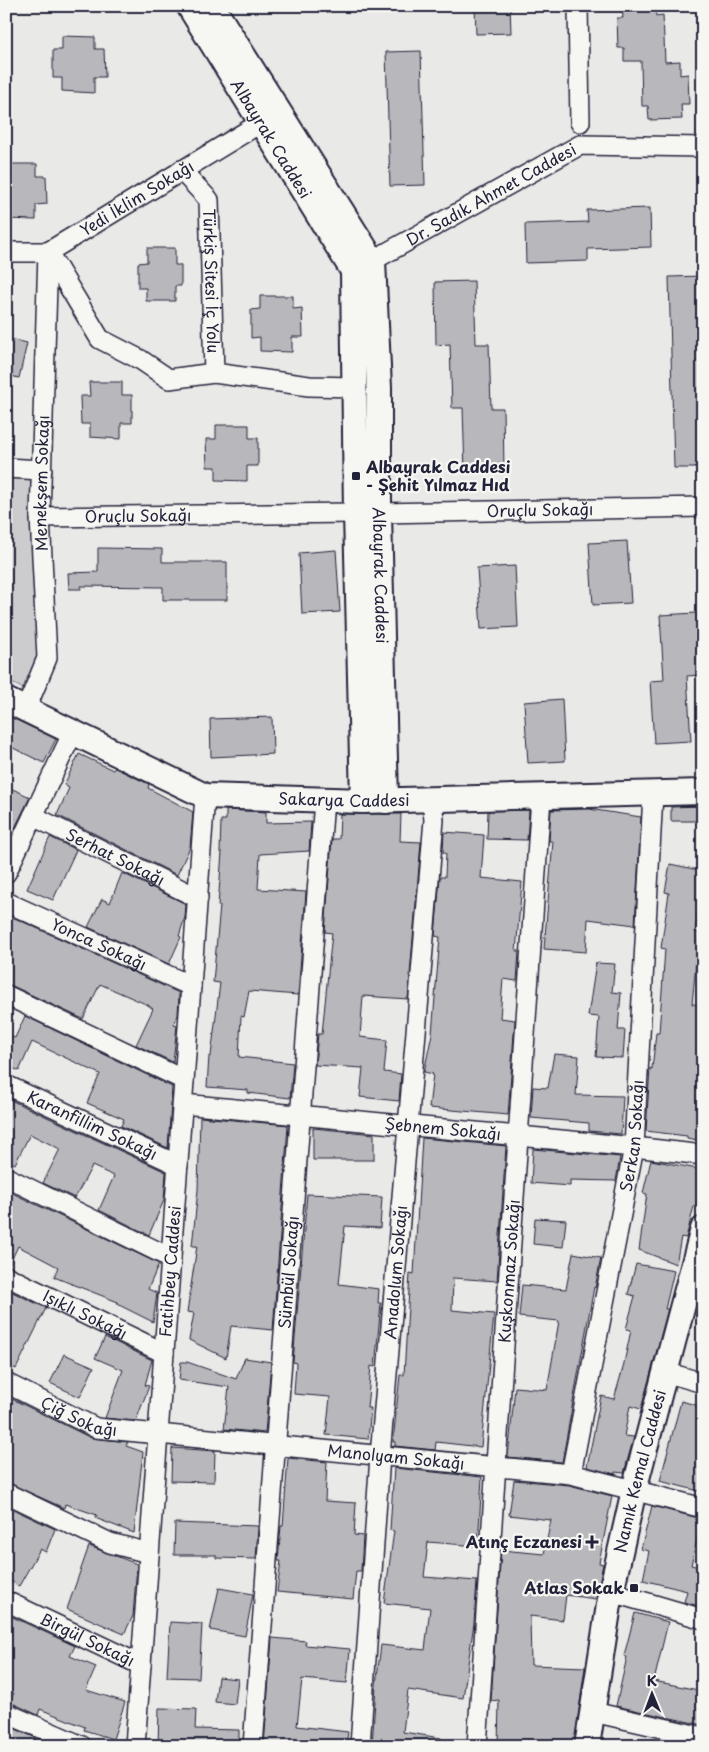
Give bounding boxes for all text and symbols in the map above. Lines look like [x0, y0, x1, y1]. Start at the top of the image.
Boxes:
street label: Albayrak Caddesi [226, 74, 318, 203]
street label: Dr. Sadık Ahmet Caddesi [401, 137, 580, 251]
street label: Yedi İklim Sokağı [75, 153, 198, 241]
street label: Türkiş Sitesi İç Yolu [198, 208, 226, 354]
street label: Menekşem Sokağı [27, 415, 54, 552]
place label: Albayrak Caddesi - Şehit Yılmaz Hıd [365, 454, 511, 496]
marker: Albayrak Caddesi - Şehit Yılmaz Hıd [350, 470, 362, 482]
street label: Oruçlu Sokağı [486, 496, 593, 522]
street label: Oruçlu Sokağı [85, 502, 191, 527]
street label: Albayrak Caddesi [368, 507, 395, 644]
street label: Sakarya Caddesi [278, 785, 410, 812]
street label: Serhat Sokağı [62, 821, 169, 891]
street label: Yonca Sokağı [48, 911, 151, 975]
street label: Serkan Sokağı [613, 1079, 649, 1194]
street label: Karanfillim Sokağı [23, 1083, 162, 1165]
street label: Şebnem Sokağı [384, 1110, 502, 1145]
street label: Kuşkonmaz Sokağı [491, 1199, 525, 1343]
street label: Anadolum Sokağı [377, 1204, 412, 1340]
street label: Fatihbey Caddesi [152, 1205, 186, 1338]
street label: Sümbül Sokağı [271, 1215, 304, 1330]
street label: Işıklı Sokağı [39, 1283, 132, 1344]
street label: Namık Kemal Caddesi [607, 1387, 671, 1555]
street label: Çiğ Sokağı [37, 1389, 118, 1441]
street label: Manolyam Sokağı [326, 1437, 466, 1475]
place label: Atınç Eczanesi [465, 1529, 582, 1553]
marker: Atınç Eczanesi [586, 1536, 598, 1548]
place label: Atlas Sokak [523, 1575, 624, 1599]
marker: Atlas Sokak [628, 1582, 640, 1594]
street label: Birgül Sokağı [36, 1606, 139, 1671]
north arrow [626, 1670, 676, 1720]
text: K [646, 1670, 657, 1691]

